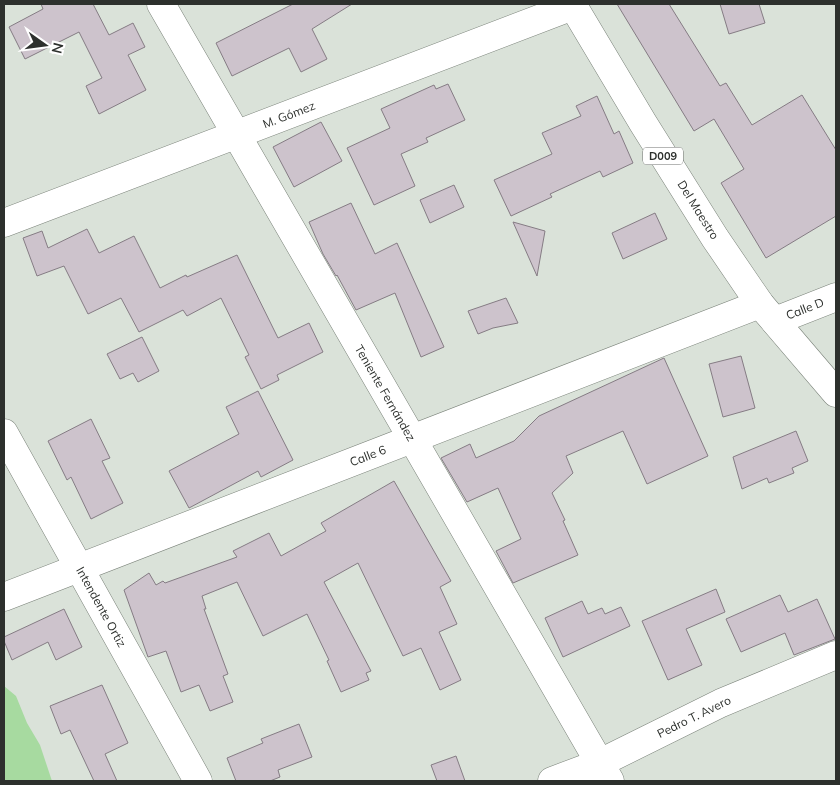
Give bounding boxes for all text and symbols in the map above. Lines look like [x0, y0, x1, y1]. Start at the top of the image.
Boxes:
north arrow [20, 20, 70, 70]
text: N [48, 41, 68, 55]
street label: M. Gómez [260, 98, 317, 131]
road number: D009 [643, 148, 683, 164]
street label: Del Maestro [674, 177, 723, 242]
street label: Calle D [784, 294, 826, 323]
street label: Teniente Fernández [352, 342, 419, 444]
street label: Calle 6 [347, 442, 388, 469]
street label: Intendente Ortiz [73, 564, 130, 650]
street label: Pedro T. Avero [654, 692, 733, 741]

